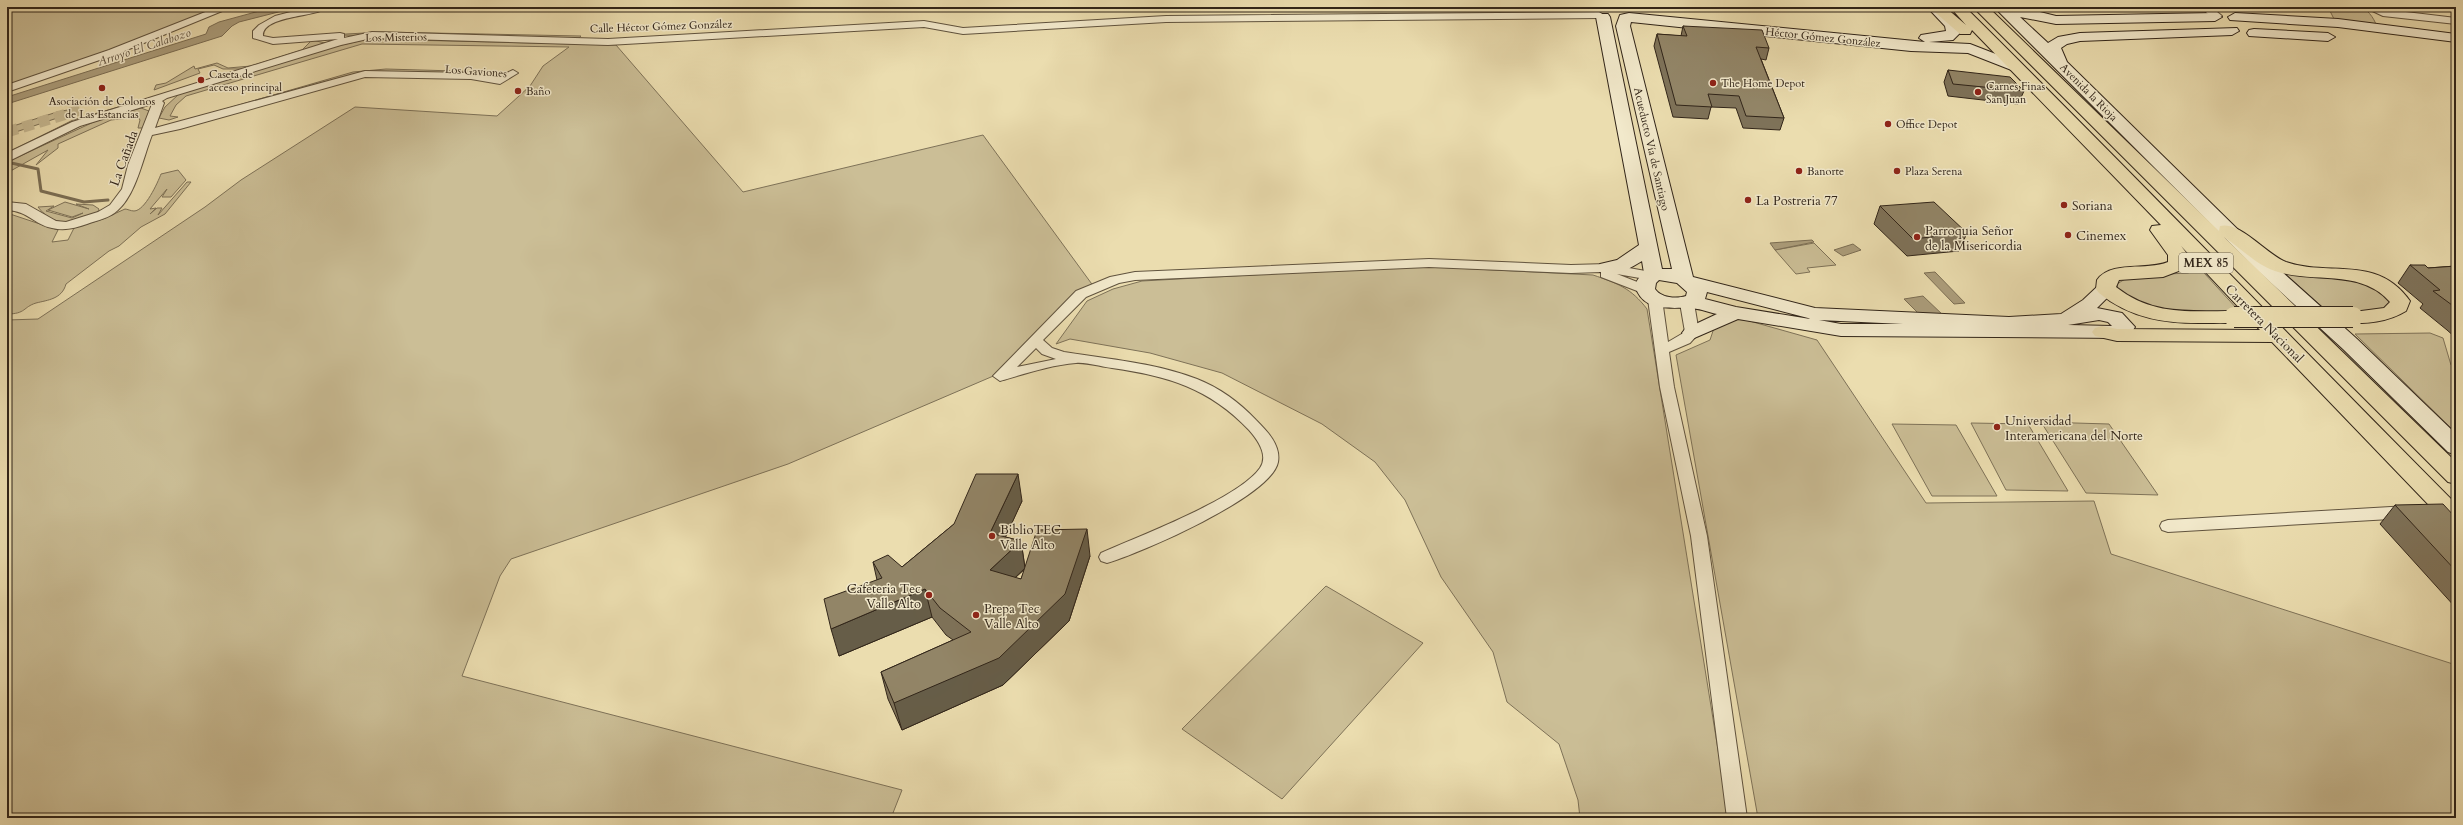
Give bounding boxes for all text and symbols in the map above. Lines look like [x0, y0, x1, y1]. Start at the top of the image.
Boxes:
street label: Calle Héctor Gómez González [590, 17, 733, 36]
water label: Arroyo El Calabozo [94, 24, 193, 70]
street label: Héctor Gómez González [1765, 24, 1881, 51]
street label: Los Misterios [365, 29, 427, 46]
street label: Avenida la Rioja [2056, 60, 2121, 125]
street label: Los Gaviones [444, 62, 508, 81]
place label: Caseta de acceso principal [209, 67, 282, 95]
marker: Caseta de acceso principal [196, 75, 206, 85]
place label: The Home Depot [1721, 76, 1805, 91]
marker: The Home Depot [1708, 78, 1718, 88]
place label: Carnes Finas San Juan [1986, 79, 2045, 107]
marker: Asociación de Colonos de Las Estancias [97, 83, 107, 93]
place label: Baño [526, 84, 550, 99]
marker: Baño [513, 86, 523, 96]
street label: Acueducto Vía de Santiago [1630, 86, 1673, 212]
marker: Carnes Finas San Juan [1973, 87, 1983, 97]
place label: Asociación de Colonos de Las Estancias [49, 94, 155, 122]
place label: Office Depot [1896, 117, 1958, 132]
marker: Office Depot [1883, 119, 1893, 129]
street label: La Cañada [106, 128, 142, 189]
place label: Banorte [1807, 164, 1844, 179]
place label: Plaza Serena [1905, 164, 1962, 179]
marker: Banorte [1794, 166, 1804, 176]
marker: Plaza Serena [1892, 166, 1902, 176]
place label: La Postreria 77 [1756, 192, 1838, 210]
marker: La Postreria 77 [1743, 195, 1753, 205]
place label: Soriana [2072, 197, 2113, 215]
marker: Soriana [2059, 200, 2069, 210]
place label: Parroquia Señor de la Misericordia [1925, 222, 2023, 255]
place label: Cinemex [2076, 227, 2127, 245]
marker: Cinemex [2063, 230, 2073, 240]
marker: Parroquia Señor de la Misericordia [1912, 232, 1922, 242]
road number: MEX 85 [2179, 253, 2233, 273]
street label: Carretera Nacional [2221, 280, 2308, 367]
place label: Universidad Interamericana del Norte [2005, 412, 2143, 445]
marker: Universidad Interamericana del Norte [1992, 422, 2002, 432]
place label: BiblioTEC Valle Alto [1000, 521, 1061, 554]
marker: BiblioTEC Valle Alto [987, 531, 997, 541]
place label: Cafeteria Tec Valle Alto [847, 580, 921, 613]
marker: Cafeteria Tec Valle Alto [924, 590, 934, 600]
place label: Prepa Tec Valle Alto [984, 600, 1040, 633]
marker: Prepa Tec Valle Alto [971, 610, 981, 620]

